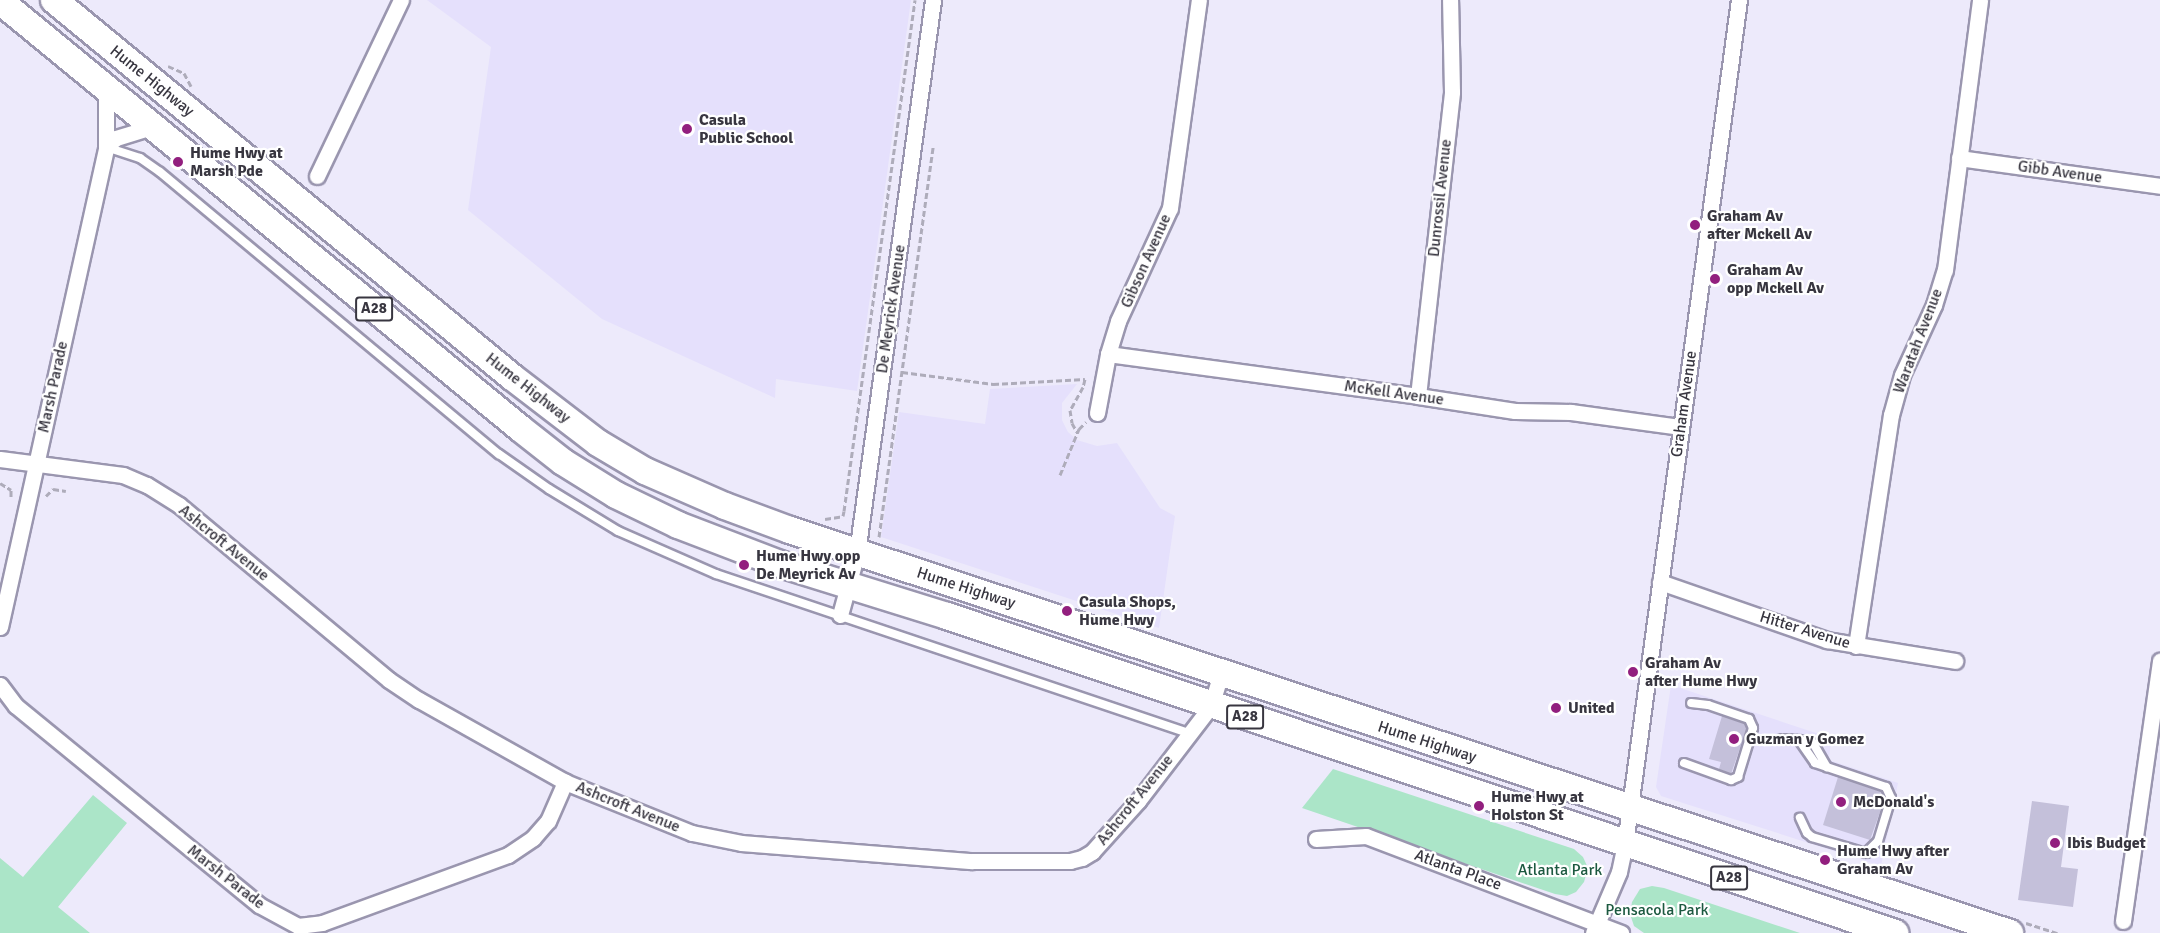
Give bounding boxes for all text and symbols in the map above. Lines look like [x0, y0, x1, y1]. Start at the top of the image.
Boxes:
street label: Hume Highway [106, 41, 198, 121]
place label: Casula Public School [699, 110, 793, 148]
marker: Casula Public School [680, 122, 694, 136]
street label: Dunrossil Avenue [1424, 138, 1456, 258]
place label: Hume Hwy at Marsh Pde [190, 143, 283, 181]
marker: Hume Hwy at Marsh Pde [171, 155, 185, 169]
street label: Gibb Avenue [2017, 157, 2103, 187]
place label: Graham Av after Mckell Av [1707, 206, 1812, 244]
street label: Gibson Avenue [1117, 211, 1175, 311]
marker: Graham Av after Mckell Av [1688, 218, 1702, 232]
street label: De Meyrick Avenue [872, 243, 910, 375]
place label: Graham Av opp Mckell Av [1727, 260, 1824, 298]
marker: Graham Av opp Mckell Av [1708, 272, 1722, 286]
street label: Waratah Avenue [1889, 286, 1947, 396]
road number: A28 [354, 297, 394, 321]
street label: Marsh Parade [34, 339, 72, 435]
street label: Hume Highway [482, 349, 574, 427]
street label: Graham Avenue [1667, 350, 1701, 458]
street label: McKell Avenue [1343, 376, 1445, 410]
street label: Ashcroft Avenue [175, 501, 273, 585]
place label: Hume Hwy opp De Meyrick Av [756, 546, 860, 584]
marker: Hume Hwy opp De Meyrick Av [737, 558, 751, 572]
street label: Hume Highway [914, 563, 1018, 613]
place label: Casula Shops, Hume Hwy [1079, 592, 1176, 630]
marker: Casula Shops, Hume Hwy [1060, 604, 1074, 618]
street label: Hitter Avenue [1757, 607, 1853, 653]
place label: Graham Av after Hume Hwy [1645, 653, 1757, 691]
marker: Graham Av after Hume Hwy [1626, 665, 1640, 679]
place label: United [1568, 698, 1615, 718]
marker: United [1549, 701, 1563, 715]
road number: A28 [1226, 705, 1264, 729]
street label: Hume Highway [1375, 717, 1479, 767]
place label: Guzman y Gomez [1746, 729, 1864, 749]
marker: Guzman y Gomez [1727, 732, 1741, 746]
street label: Ashcroft Avenue [1093, 751, 1177, 849]
street label: Ashcroft Avenue [573, 777, 683, 837]
place label: Hume Hwy at Holston St [1491, 787, 1584, 825]
place label: McDonald's [1853, 792, 1934, 812]
marker: McDonald's [1834, 795, 1848, 809]
marker: Hume Hwy at Holston St [1472, 799, 1486, 813]
place label: Ibis Budget [2067, 833, 2146, 853]
marker: Ibis Budget [2048, 836, 2062, 850]
street label: Marsh Parade [183, 841, 269, 913]
place label: Hume Hwy after Graham Av [1837, 841, 1949, 879]
street label: Atlanta Place [1412, 845, 1504, 895]
marker: Hume Hwy after Graham Av [1818, 853, 1832, 867]
park label: Atlanta Park [1518, 860, 1602, 880]
road number: A28 [1710, 866, 1748, 890]
park label: Pensacola Park [1605, 900, 1709, 920]

